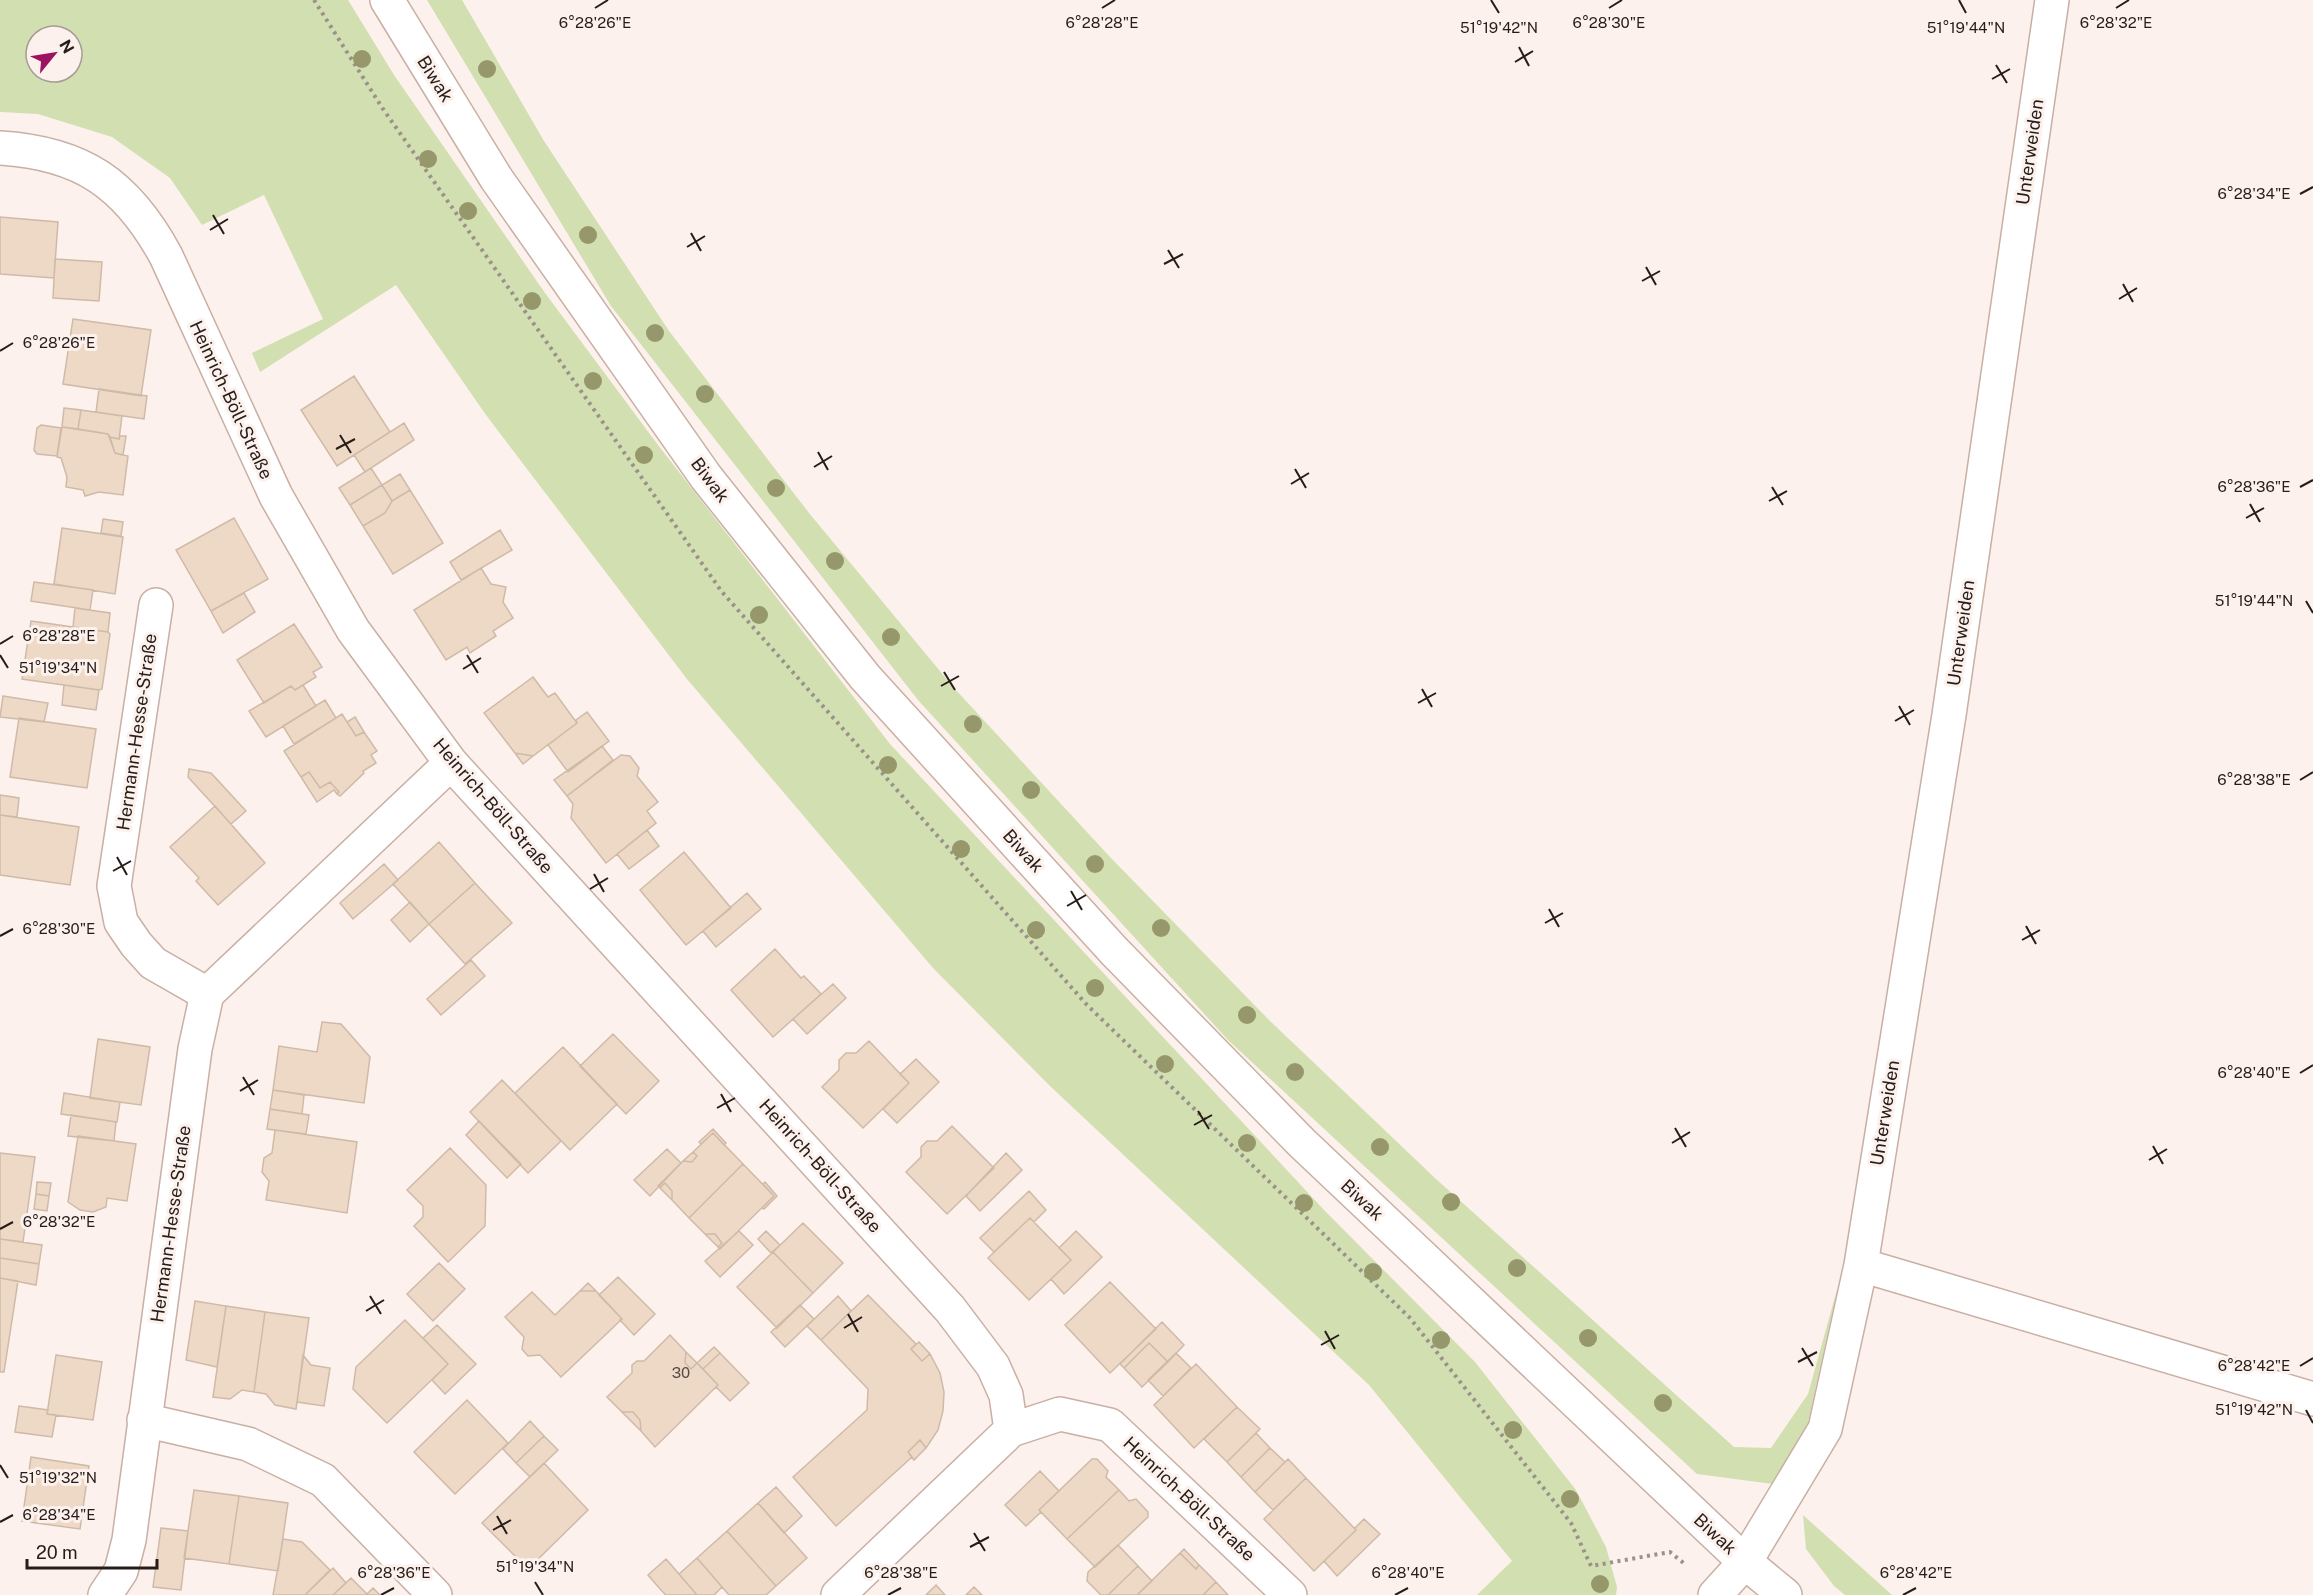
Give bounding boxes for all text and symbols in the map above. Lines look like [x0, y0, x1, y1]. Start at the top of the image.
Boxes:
text: 6°28'26"E [559, 14, 631, 31]
text: 6°28'28"E [1066, 14, 1139, 31]
text: 6°28'30"E [1573, 14, 1645, 31]
text: 6°28'32"E [2080, 14, 2152, 31]
text: 51°19'42"N [1460, 19, 1538, 36]
text: 51°19'44"N [1927, 19, 2005, 36]
north arrow [24, 24, 84, 84]
text: N [55, 37, 78, 57]
street label: Biwak [413, 52, 458, 106]
street label: Unterweiden [2012, 98, 2047, 206]
text: 6°28'34"E [2217, 185, 2291, 202]
street label: Heinrich-Böll-Straße [186, 317, 277, 482]
text: 6°28'26"E [23, 334, 95, 351]
street label: Biwak [687, 453, 734, 506]
text: 6°28'36"E [2217, 478, 2291, 495]
street label: Unterweiden [1943, 579, 1978, 687]
text: 51°19'44"N [2215, 592, 2293, 609]
text: 6°28'28"E [23, 627, 96, 644]
street label: Hermann-Hesse-Straße [112, 632, 161, 832]
text: 51°19'34"N [19, 659, 97, 676]
street label: Heinrich-Böll-Straße [429, 734, 558, 878]
text: 6°28'38"E [2217, 771, 2291, 788]
street label: Biwak [999, 825, 1048, 876]
text: 6°28'30"E [23, 920, 95, 937]
street label: Unterweiden [1866, 1059, 1903, 1167]
text: 6°28'40"E [2218, 1064, 2290, 1081]
street label: Heinrich-Böll-Straße [755, 1095, 886, 1237]
street label: Hermann-Hesse-Straße [146, 1124, 195, 1324]
street label: Biwak [1337, 1175, 1388, 1225]
text: 6°28'32"E [23, 1213, 95, 1230]
text: 6°28'42"E [2218, 1357, 2290, 1374]
house number: 30 [672, 1364, 690, 1381]
text: 51°19'42"N [2215, 1401, 2293, 1418]
street label: Heinrich-Böll-Straße [1119, 1432, 1260, 1565]
text: 51°19'32"N [19, 1469, 97, 1486]
text: 6°28'34"E [22, 1506, 96, 1523]
street label: Biwak [1690, 1509, 1741, 1559]
scale bar [27, 1532, 158, 1570]
text: 20 m [36, 1542, 78, 1563]
text: 51°19'34"N [496, 1558, 574, 1575]
text: 6°28'36"E [357, 1564, 431, 1581]
text: 6°28'38"E [864, 1564, 938, 1581]
text: 6°28'40"E [1372, 1564, 1444, 1581]
text: 6°28'42"E [1880, 1564, 1952, 1581]

